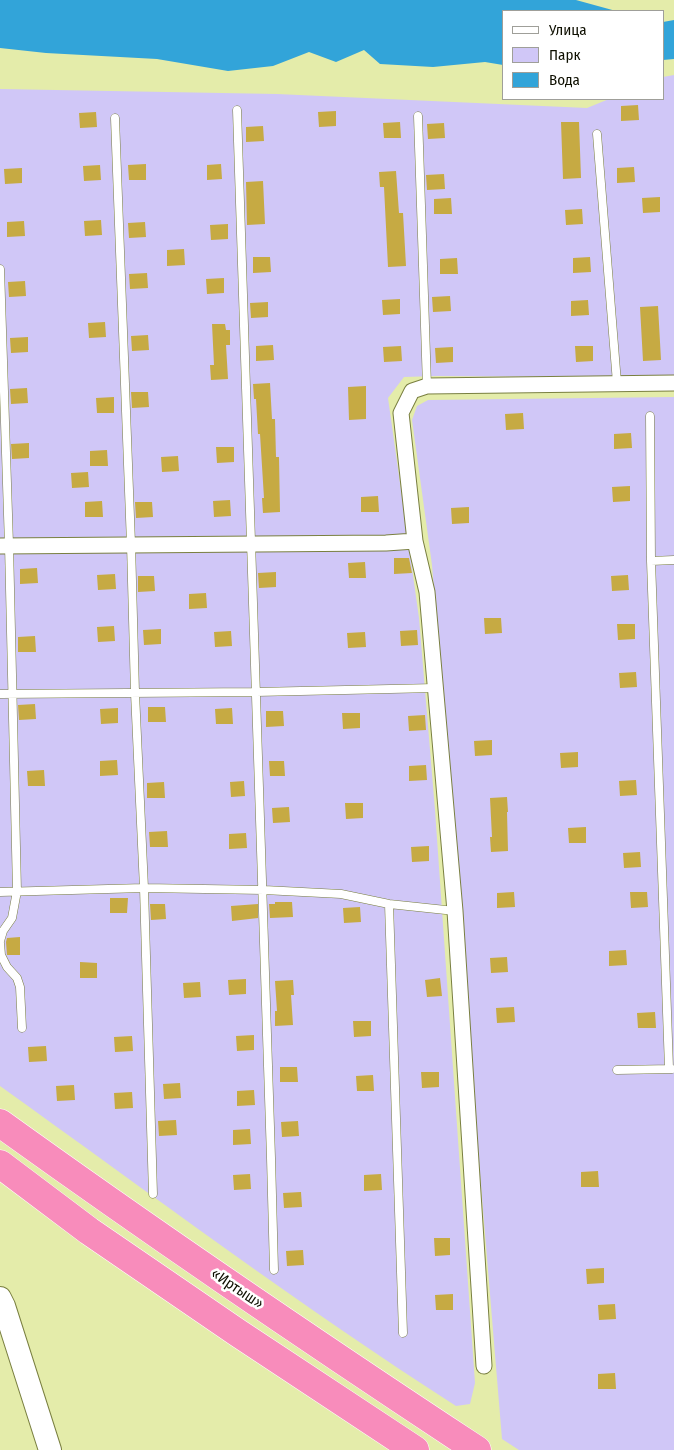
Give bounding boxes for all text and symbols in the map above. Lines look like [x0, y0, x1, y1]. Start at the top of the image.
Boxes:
legend [502, 10, 664, 100]
text: Улица [549, 21, 587, 39]
text: Парк [549, 46, 580, 64]
text: Вода [549, 71, 580, 89]
street label: «Иртыш» [207, 1265, 267, 1313]

